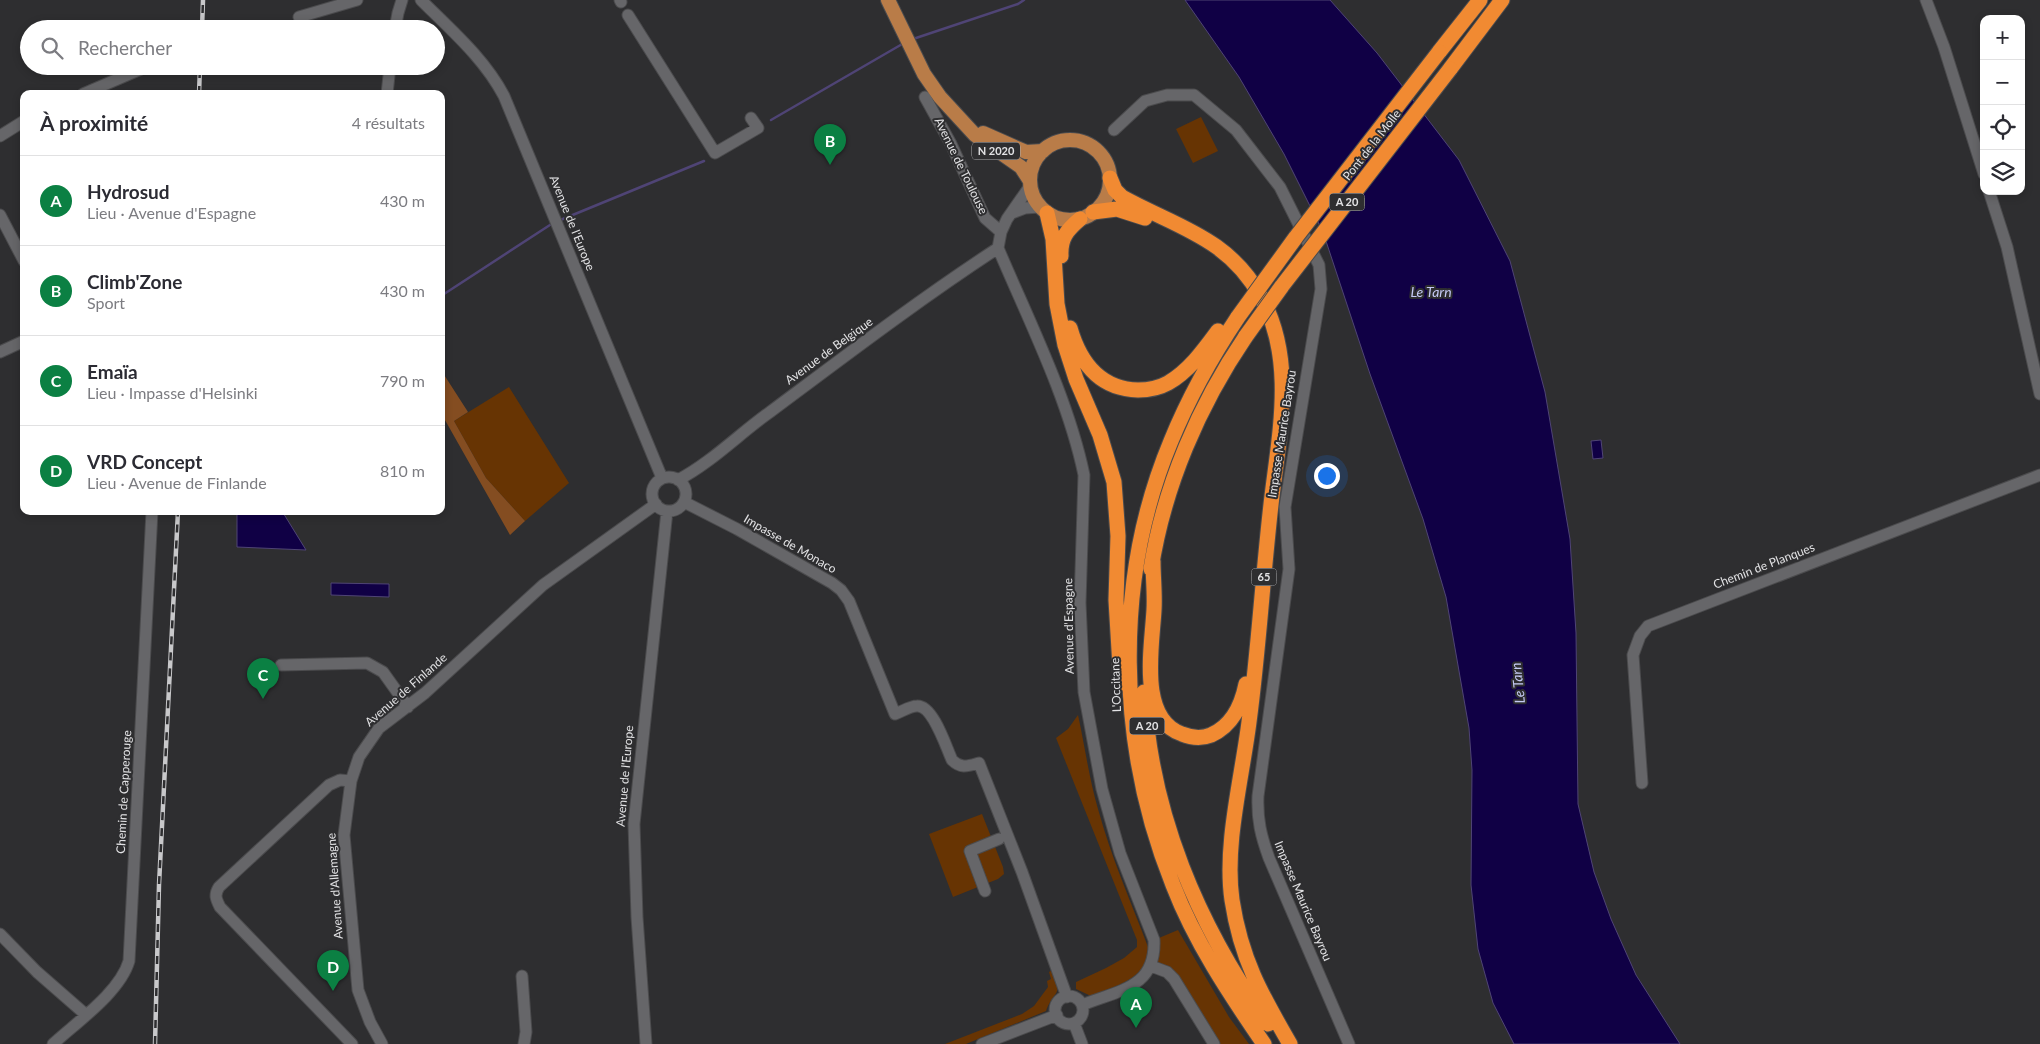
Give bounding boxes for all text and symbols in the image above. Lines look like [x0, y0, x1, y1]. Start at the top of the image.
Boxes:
map controls [1980, 15, 2025, 195]
button: + [1980, 15, 2025, 60]
search box [20, 20, 445, 75]
icon: search [38, 34, 66, 62]
text: Rechercher [78, 36, 172, 59]
button: − [1980, 60, 2025, 105]
button: locate [1980, 105, 2025, 150]
street label: Pont de la Molle [1339, 106, 1404, 183]
text: À proximité [40, 110, 148, 135]
text: 4 résultats [352, 113, 425, 132]
street label: Avenue de Toulouse [932, 115, 991, 217]
pin: B [814, 124, 846, 165]
road number: N 2020 [972, 142, 1020, 160]
button: layers [1980, 150, 2025, 195]
street label: Avenue de l'Europe [546, 173, 598, 273]
text: Hydrosud [87, 180, 170, 203]
text: A [50, 191, 62, 210]
text: 430 m [380, 191, 425, 210]
road number: A 20 [1330, 193, 1364, 210]
text: Lieu · Avenue d'Espagne [87, 203, 256, 222]
text: Climb'Zone [87, 270, 182, 293]
text: B [51, 281, 61, 300]
text: 430 m [380, 281, 425, 300]
water label: Le Tarn [1410, 283, 1452, 300]
text: Sport [87, 293, 125, 312]
street label: Avenue de Belgique [782, 314, 875, 387]
text: Emaïa [87, 360, 138, 383]
street label: Impasse Maurice Bayrou [1264, 369, 1299, 499]
text: C [51, 371, 61, 390]
text: 790 m [380, 371, 425, 390]
text: Lieu · Impasse d'Helsinki [87, 383, 258, 402]
text: VRD Concept [87, 450, 202, 473]
text: D [50, 461, 62, 480]
text: 810 m [380, 461, 425, 480]
your location [1314, 463, 1340, 489]
text: Lieu · Avenue de Finlande [87, 473, 267, 492]
street label: Impasse de Monaco [741, 511, 839, 576]
street label: Chemin de Planques [1711, 539, 1817, 592]
road number: 65 [1252, 568, 1276, 586]
street label: Avenue d'Espagne [1060, 578, 1077, 674]
street label: Avenue de Finlande [362, 650, 450, 729]
pin: C [247, 658, 279, 699]
street label: L'Occitane [1107, 658, 1124, 713]
water label: Le Tarn [1507, 662, 1528, 704]
road number: A 20 [1130, 718, 1164, 734]
street label: Avenue de l'Europe [613, 725, 636, 827]
street label: Chemin de Capperouge [113, 730, 134, 854]
street label: Avenue d'Allemagne [323, 832, 346, 940]
street label: Impasse Maurice Bayrou [1271, 839, 1336, 963]
pin: D [317, 950, 349, 991]
pin: A [1120, 987, 1152, 1028]

